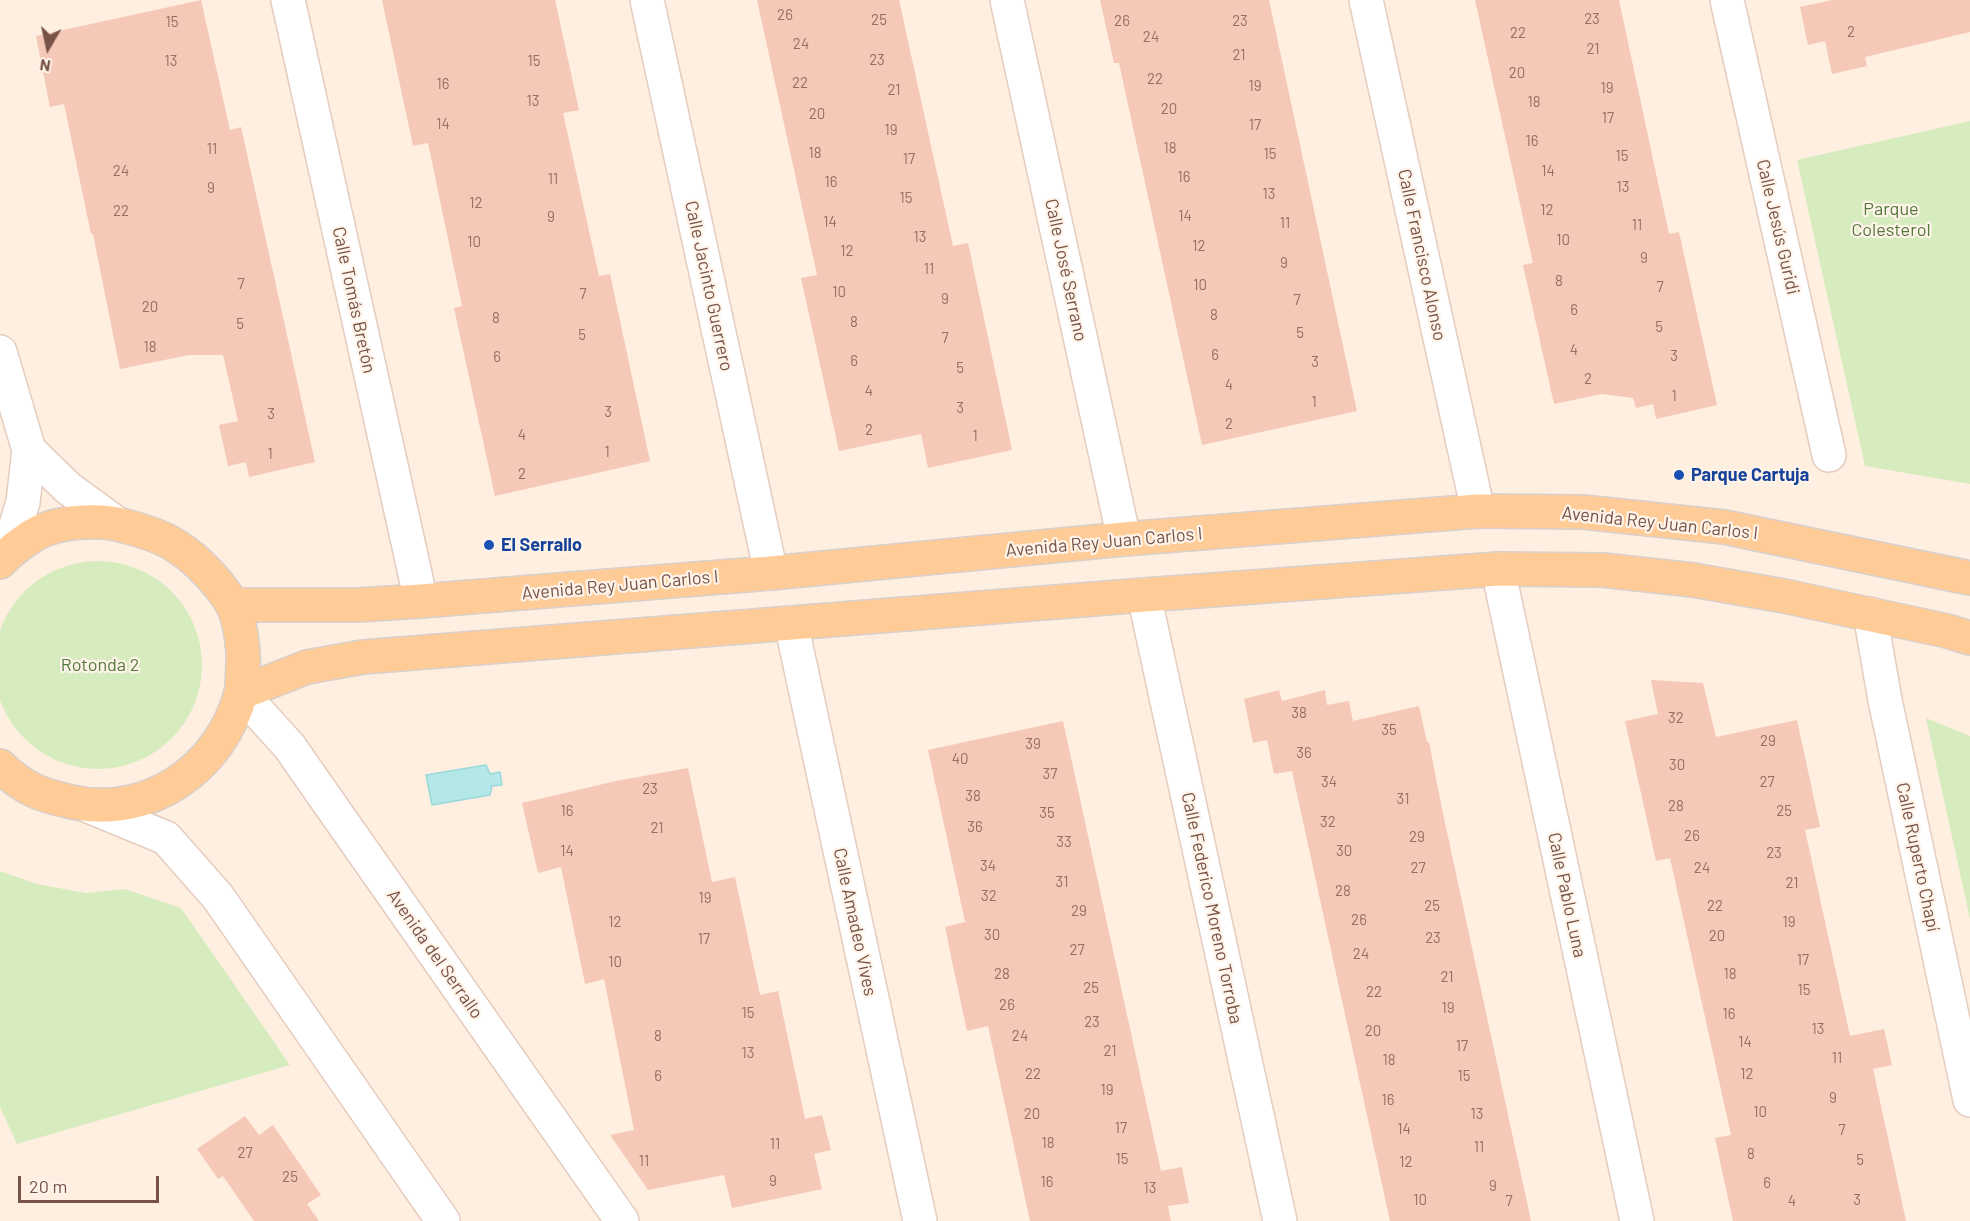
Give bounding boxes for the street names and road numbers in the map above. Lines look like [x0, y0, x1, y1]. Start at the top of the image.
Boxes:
street label: Calle Jesús Guridi [1752, 157, 1804, 297]
street label: Calle Francisco Alonso [1393, 167, 1451, 343]
street label: Calle José Serrano [1040, 197, 1092, 343]
street label: Calle Jacinto Guerrero [680, 199, 738, 373]
street label: Calle Tomás Bretón [328, 225, 380, 375]
street label: Avenida Rey Juan Carlos I [1561, 502, 1759, 544]
street label: Avenida Rey Juan Carlos I [1005, 523, 1203, 561]
street label: Avenida Rey Juan Carlos I [521, 566, 719, 604]
street label: Calle Ruperto Chapí [1892, 781, 1944, 933]
street label: Calle Federico Moreno Torroba [1177, 790, 1247, 1026]
street label: Calle Pablo Luna [1543, 830, 1591, 960]
street label: Calle Amadeo Vives [829, 846, 881, 998]
street label: Avenida del Serrallo [382, 885, 488, 1023]

